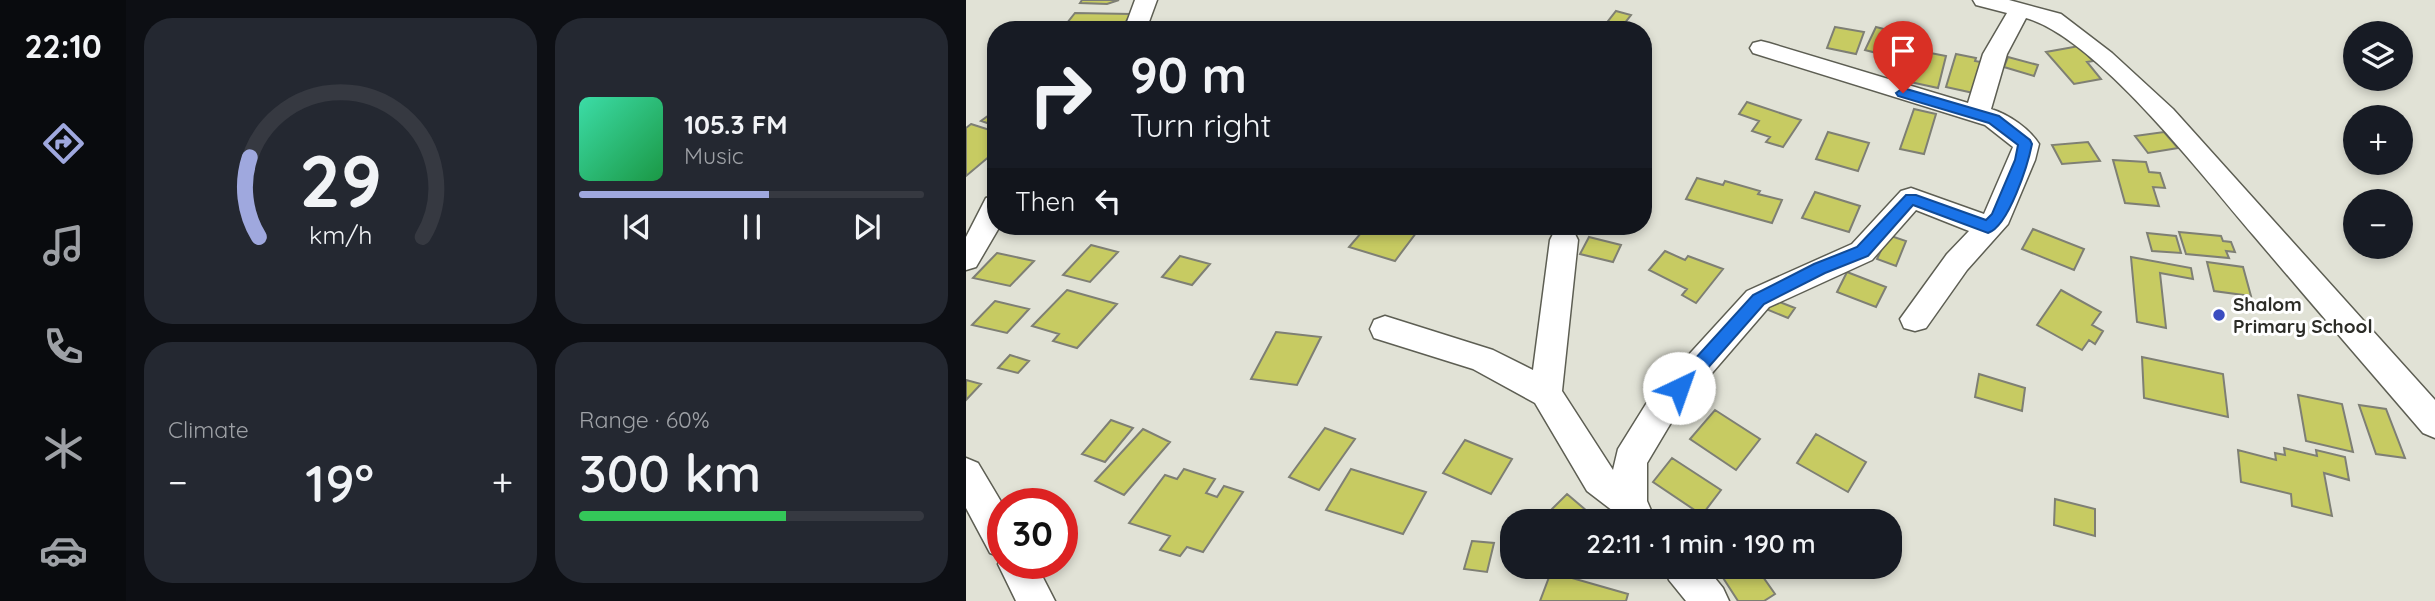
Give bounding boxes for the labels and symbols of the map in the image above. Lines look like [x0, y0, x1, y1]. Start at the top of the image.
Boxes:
pin [1873, 21, 1933, 93]
place label: Shalom Primary School [2233, 292, 2373, 338]
marker: Shalom Primary School [2211, 307, 2227, 323]
position arrow [1642, 351, 1716, 425]
speed limit sign: 30 [987, 488, 1078, 579]

